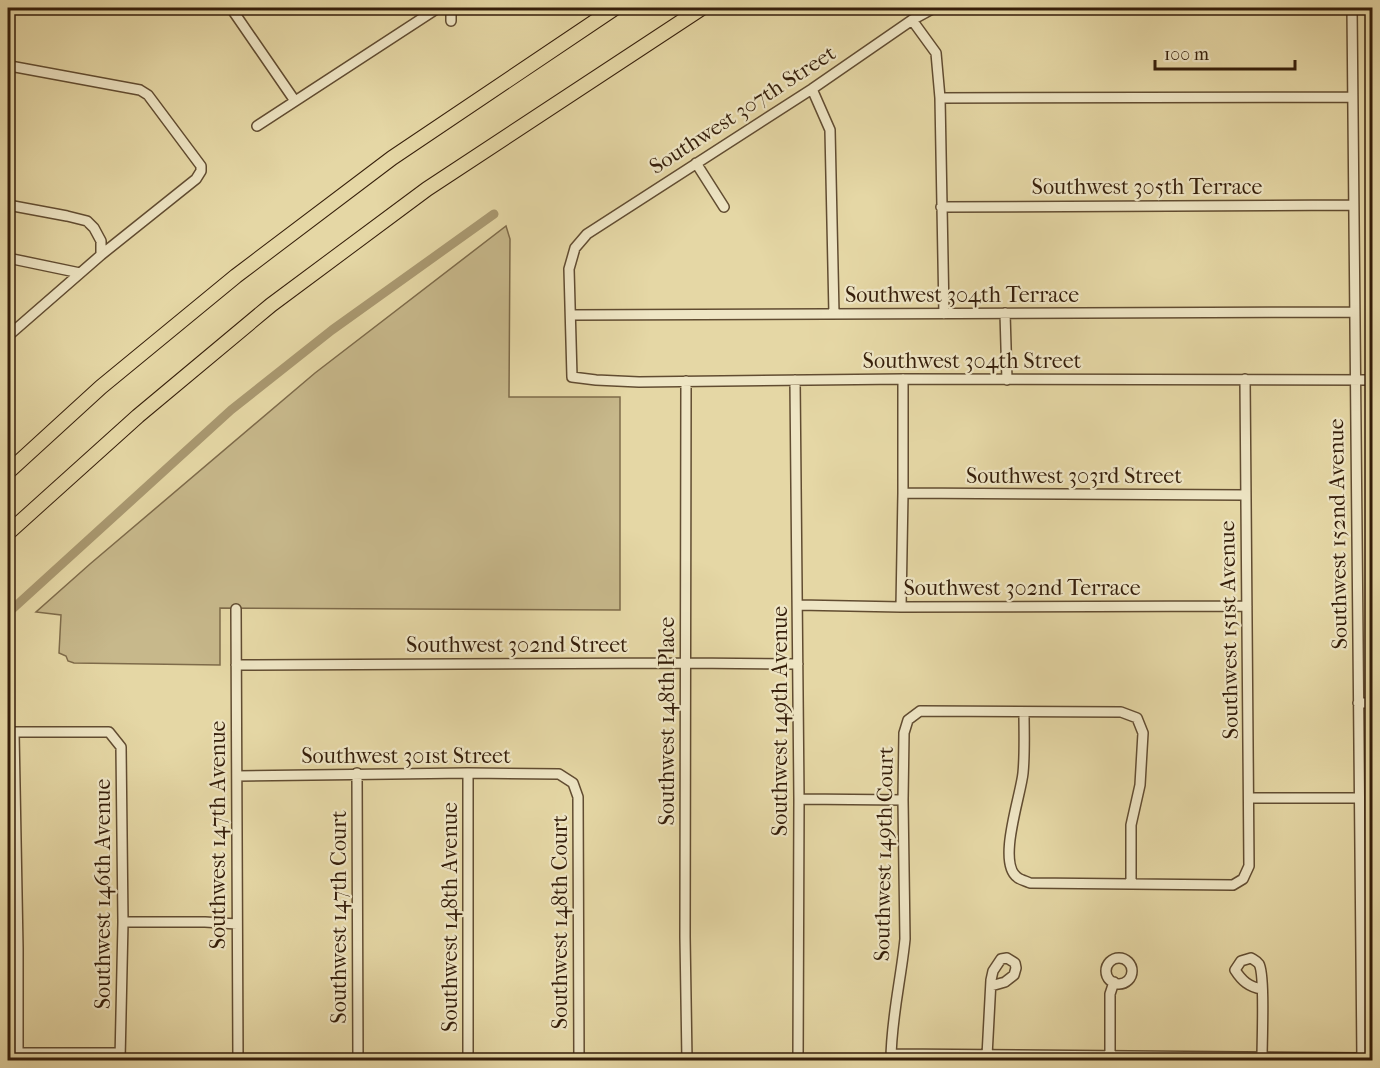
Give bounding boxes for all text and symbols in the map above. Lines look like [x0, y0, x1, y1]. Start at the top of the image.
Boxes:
scale bar [1155, 33, 1294, 71]
street label: Southwest 307th Street [645, 40, 841, 180]
text: 100 m [1164, 44, 1209, 65]
street label: Southwest 305th Terrace [1032, 174, 1263, 200]
street label: Southwest 304th Terrace [845, 282, 1079, 308]
street label: Southwest 304th Street [863, 348, 1082, 374]
street label: Southwest 152nd Avenue [1323, 418, 1353, 650]
street label: Southwest 303rd Street [966, 463, 1182, 489]
street label: Southwest 151st Avenue [1214, 520, 1244, 740]
street label: Southwest 302nd Terrace [903, 575, 1141, 601]
street label: Southwest 149th Avenue [767, 606, 793, 836]
street label: Southwest 148th Place [654, 616, 680, 825]
street label: Southwest 302nd Street [406, 632, 628, 658]
street label: Southwest 147th Avenue [205, 721, 231, 949]
street label: Southwest 301st Street [301, 743, 511, 769]
street label: Southwest 149th Court [869, 746, 899, 962]
street label: Southwest 146th Avenue [90, 779, 116, 1009]
street label: Southwest 148th Avenue [437, 802, 463, 1032]
street label: Southwest 147th Court [326, 810, 352, 1024]
street label: Southwest 148th Court [547, 815, 573, 1029]

